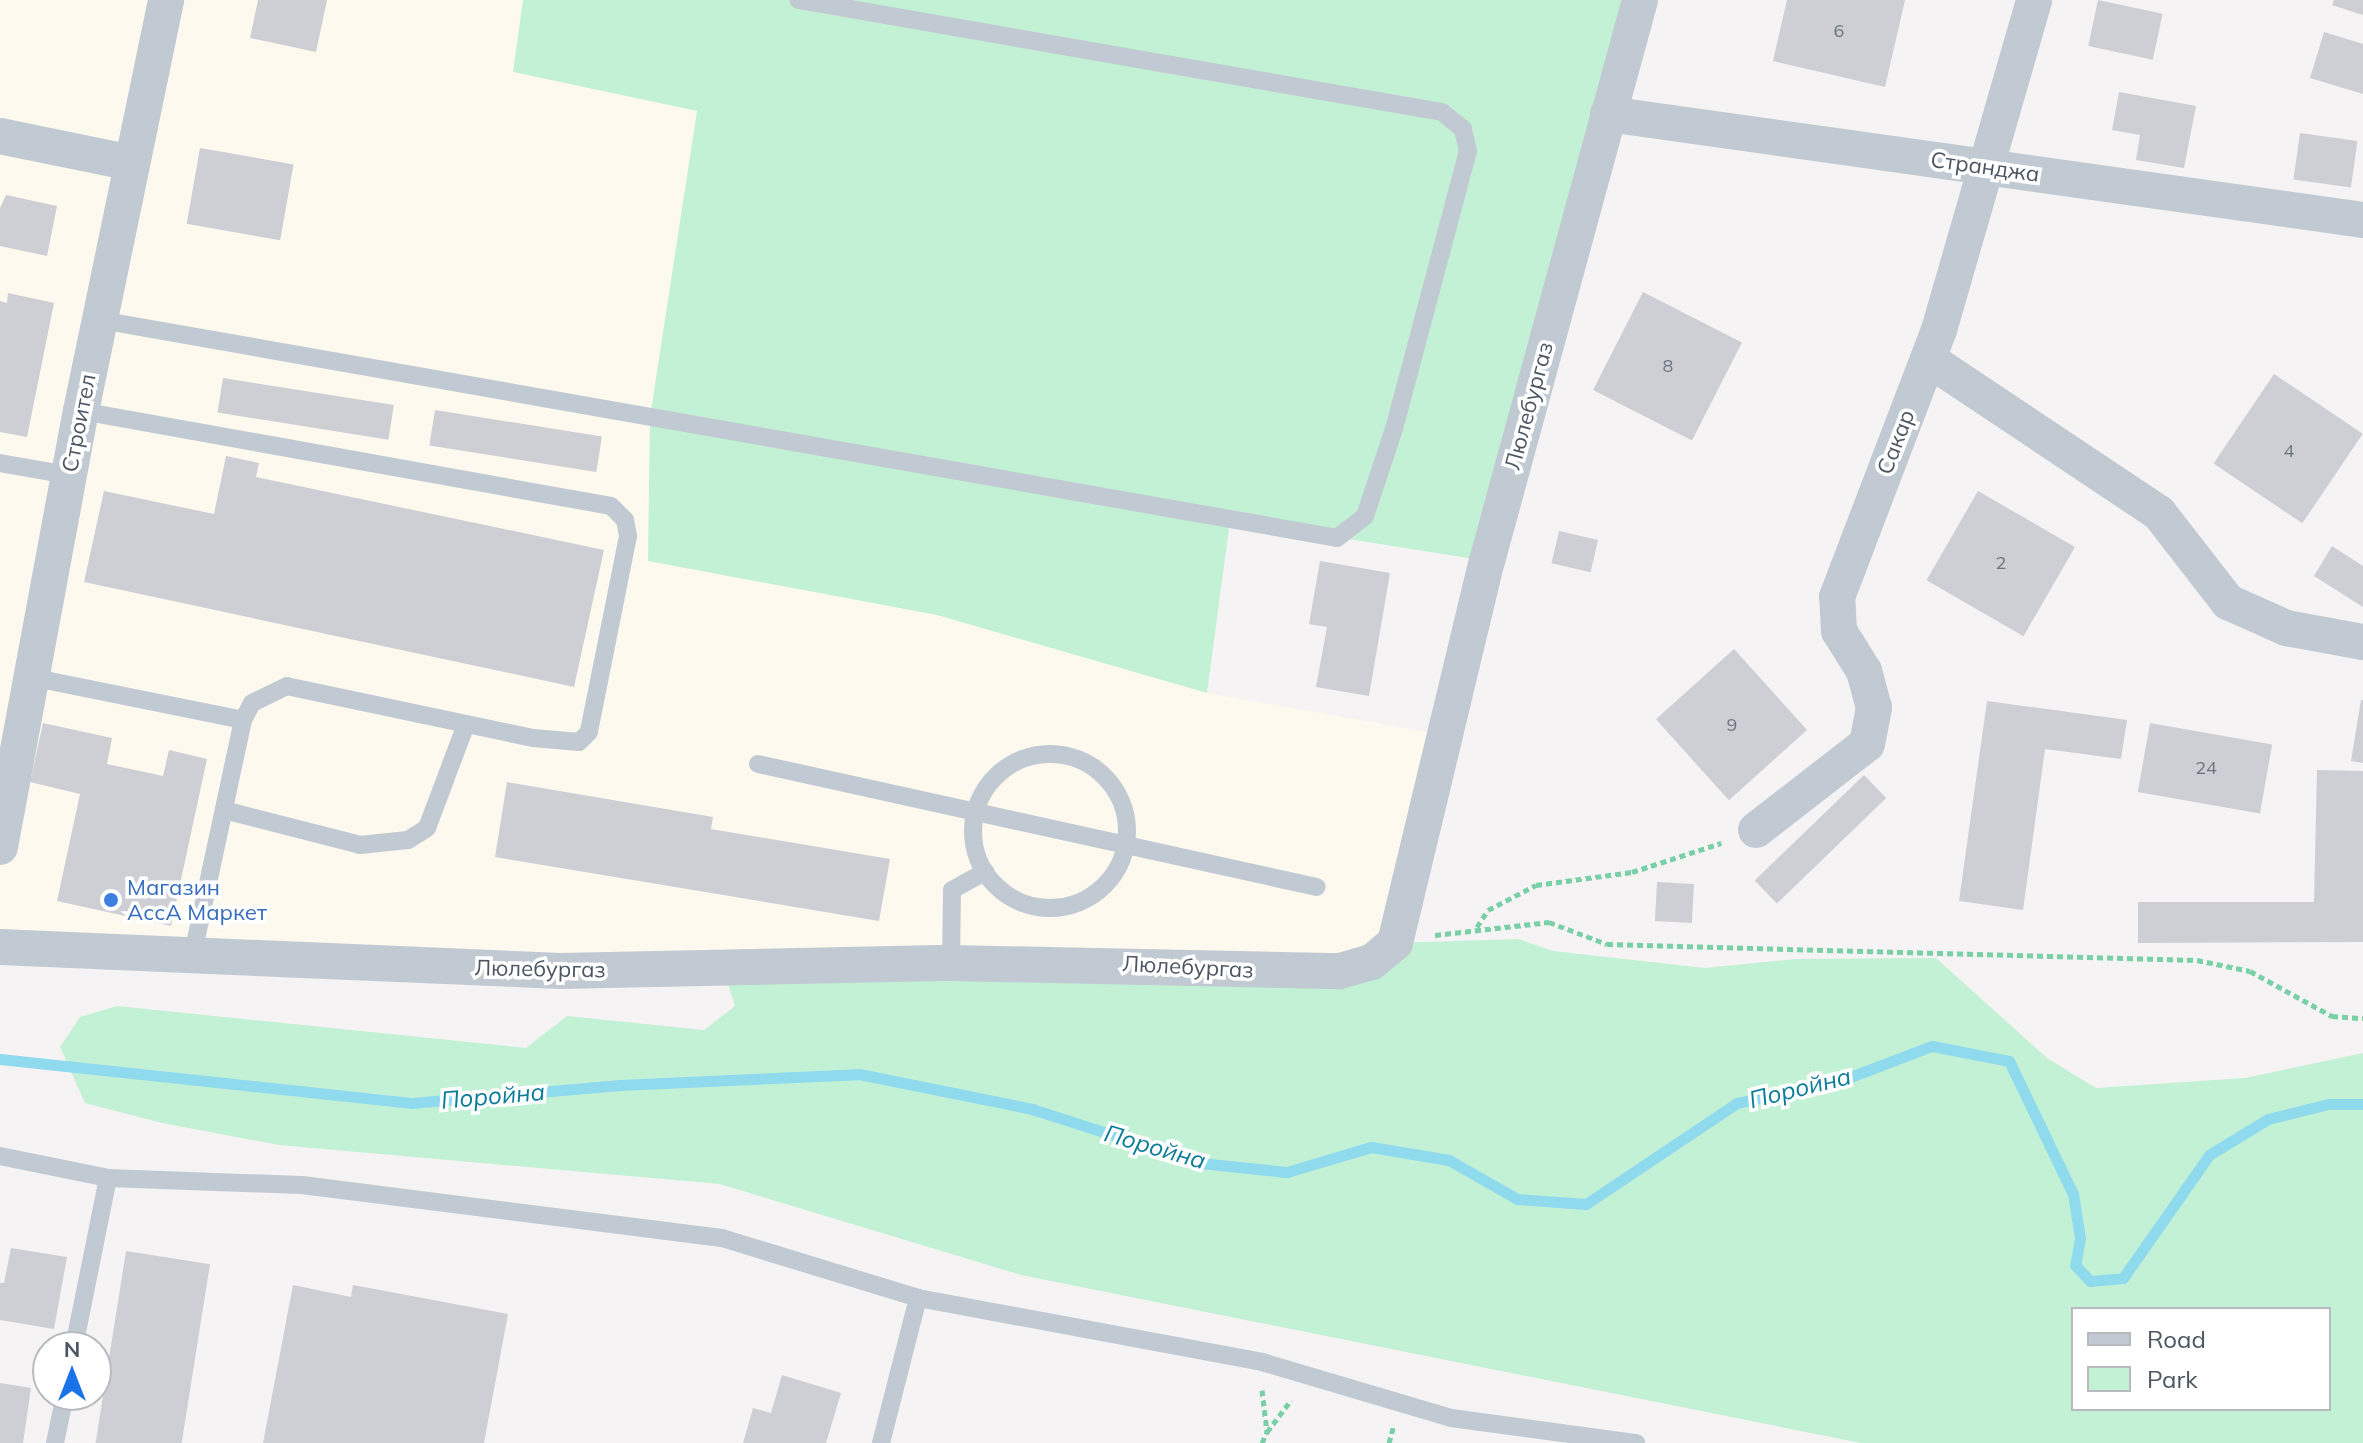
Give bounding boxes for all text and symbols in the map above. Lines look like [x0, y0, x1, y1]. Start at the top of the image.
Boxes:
house number: 6 [1834, 20, 1844, 42]
street label: Странджа [1929, 146, 2041, 188]
street label: Люлебургаз [1499, 339, 1559, 473]
house number: 8 [1663, 355, 1673, 377]
street label: Строител [57, 372, 101, 474]
street label: Сакар [1872, 406, 1920, 478]
house number: 4 [2284, 440, 2294, 462]
house number: 2 [1996, 552, 2006, 574]
house number: 9 [1727, 714, 1737, 736]
house number: 24 [2195, 757, 2217, 779]
place label: Магазин АссА Маркет [127, 874, 267, 926]
marker: Магазин АссА Маркет [102, 891, 120, 909]
street label: Люлебургаз [1122, 950, 1254, 984]
street label: Люлебургаз [474, 955, 606, 983]
water label: Поройна [1746, 1061, 1854, 1115]
water label: Поройна [440, 1077, 546, 1115]
water label: Поройна [1101, 1119, 1209, 1175]
legend [2071, 1307, 2331, 1411]
text: Road [2147, 1324, 2206, 1354]
north arrow [32, 1331, 112, 1411]
text: N [64, 1335, 80, 1363]
text: Park [2147, 1364, 2198, 1394]

